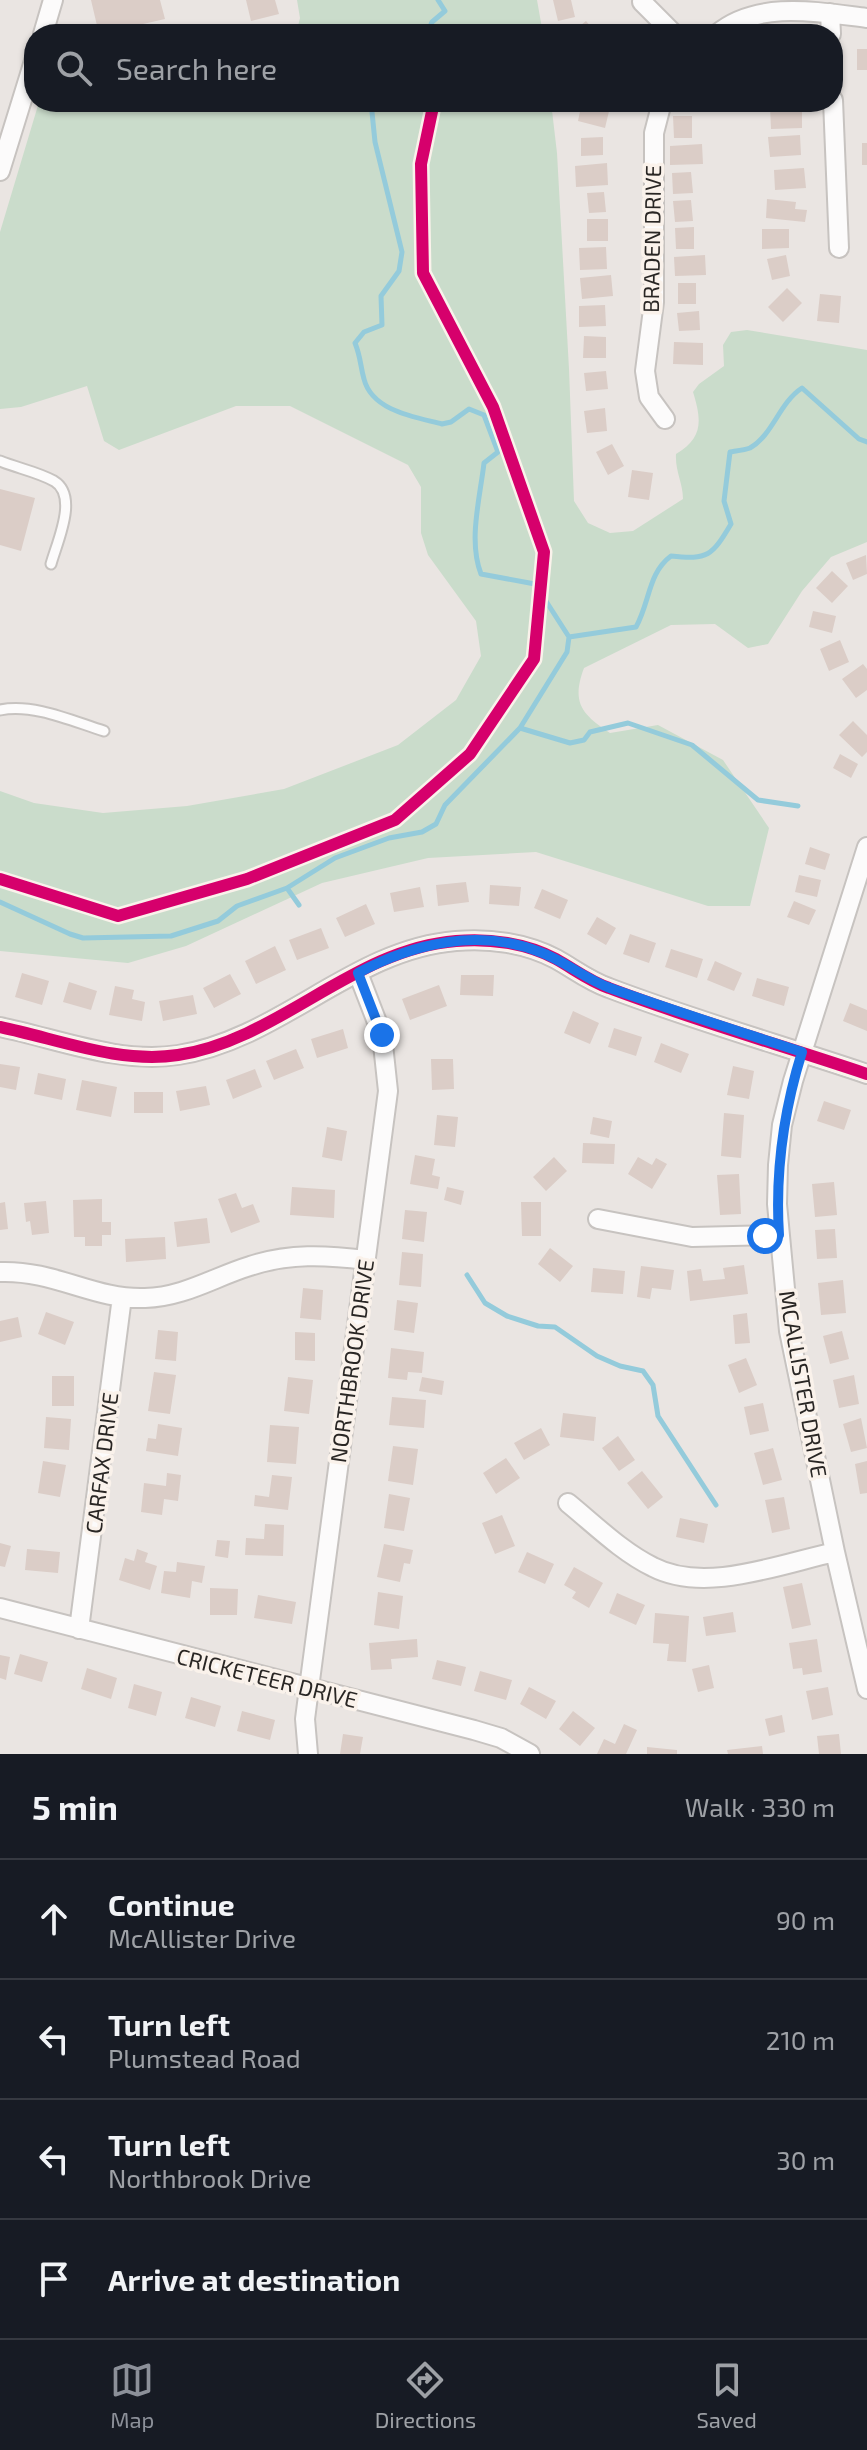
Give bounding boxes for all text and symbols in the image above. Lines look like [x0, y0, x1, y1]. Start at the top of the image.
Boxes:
search box [24, 24, 843, 112]
icon: search [52, 46, 96, 90]
text: Search here [116, 50, 277, 86]
street label: BRADEN DRIVE [637, 165, 665, 313]
route end [364, 1017, 400, 1053]
route start [747, 1218, 783, 1254]
street label: NORTHBROOK DRIVE [324, 1258, 378, 1464]
street label: MCALLISTER DRIVE [775, 1288, 833, 1479]
street label: CARFAX DRIVE [79, 1391, 123, 1535]
street label: CRICKETEER DRIVE [174, 1642, 360, 1712]
text: 5 min [32, 1786, 118, 1827]
text: Walk · 330 m [685, 1791, 835, 1822]
text: Continue [108, 1886, 235, 1922]
icon: ahead [32, 1897, 76, 1941]
text: 90 m [776, 1904, 835, 1935]
text: McAllister Drive [108, 1922, 296, 1953]
text: Turn left [108, 2006, 230, 2042]
icon: left [32, 2017, 76, 2061]
text: 210 m [766, 2024, 835, 2055]
text: Plumstead Road [108, 2042, 301, 2073]
text: Turn left [108, 2126, 230, 2162]
icon: left [32, 2137, 76, 2181]
text: 30 m [776, 2144, 835, 2175]
text: Northbrook Drive [108, 2162, 311, 2193]
icon: arrive [32, 2257, 76, 2301]
text: Arrive at destination [108, 2261, 400, 2297]
tab: Map [110, 2358, 154, 2432]
tab: Directions [375, 2358, 476, 2432]
tab: Saved [696, 2358, 757, 2432]

